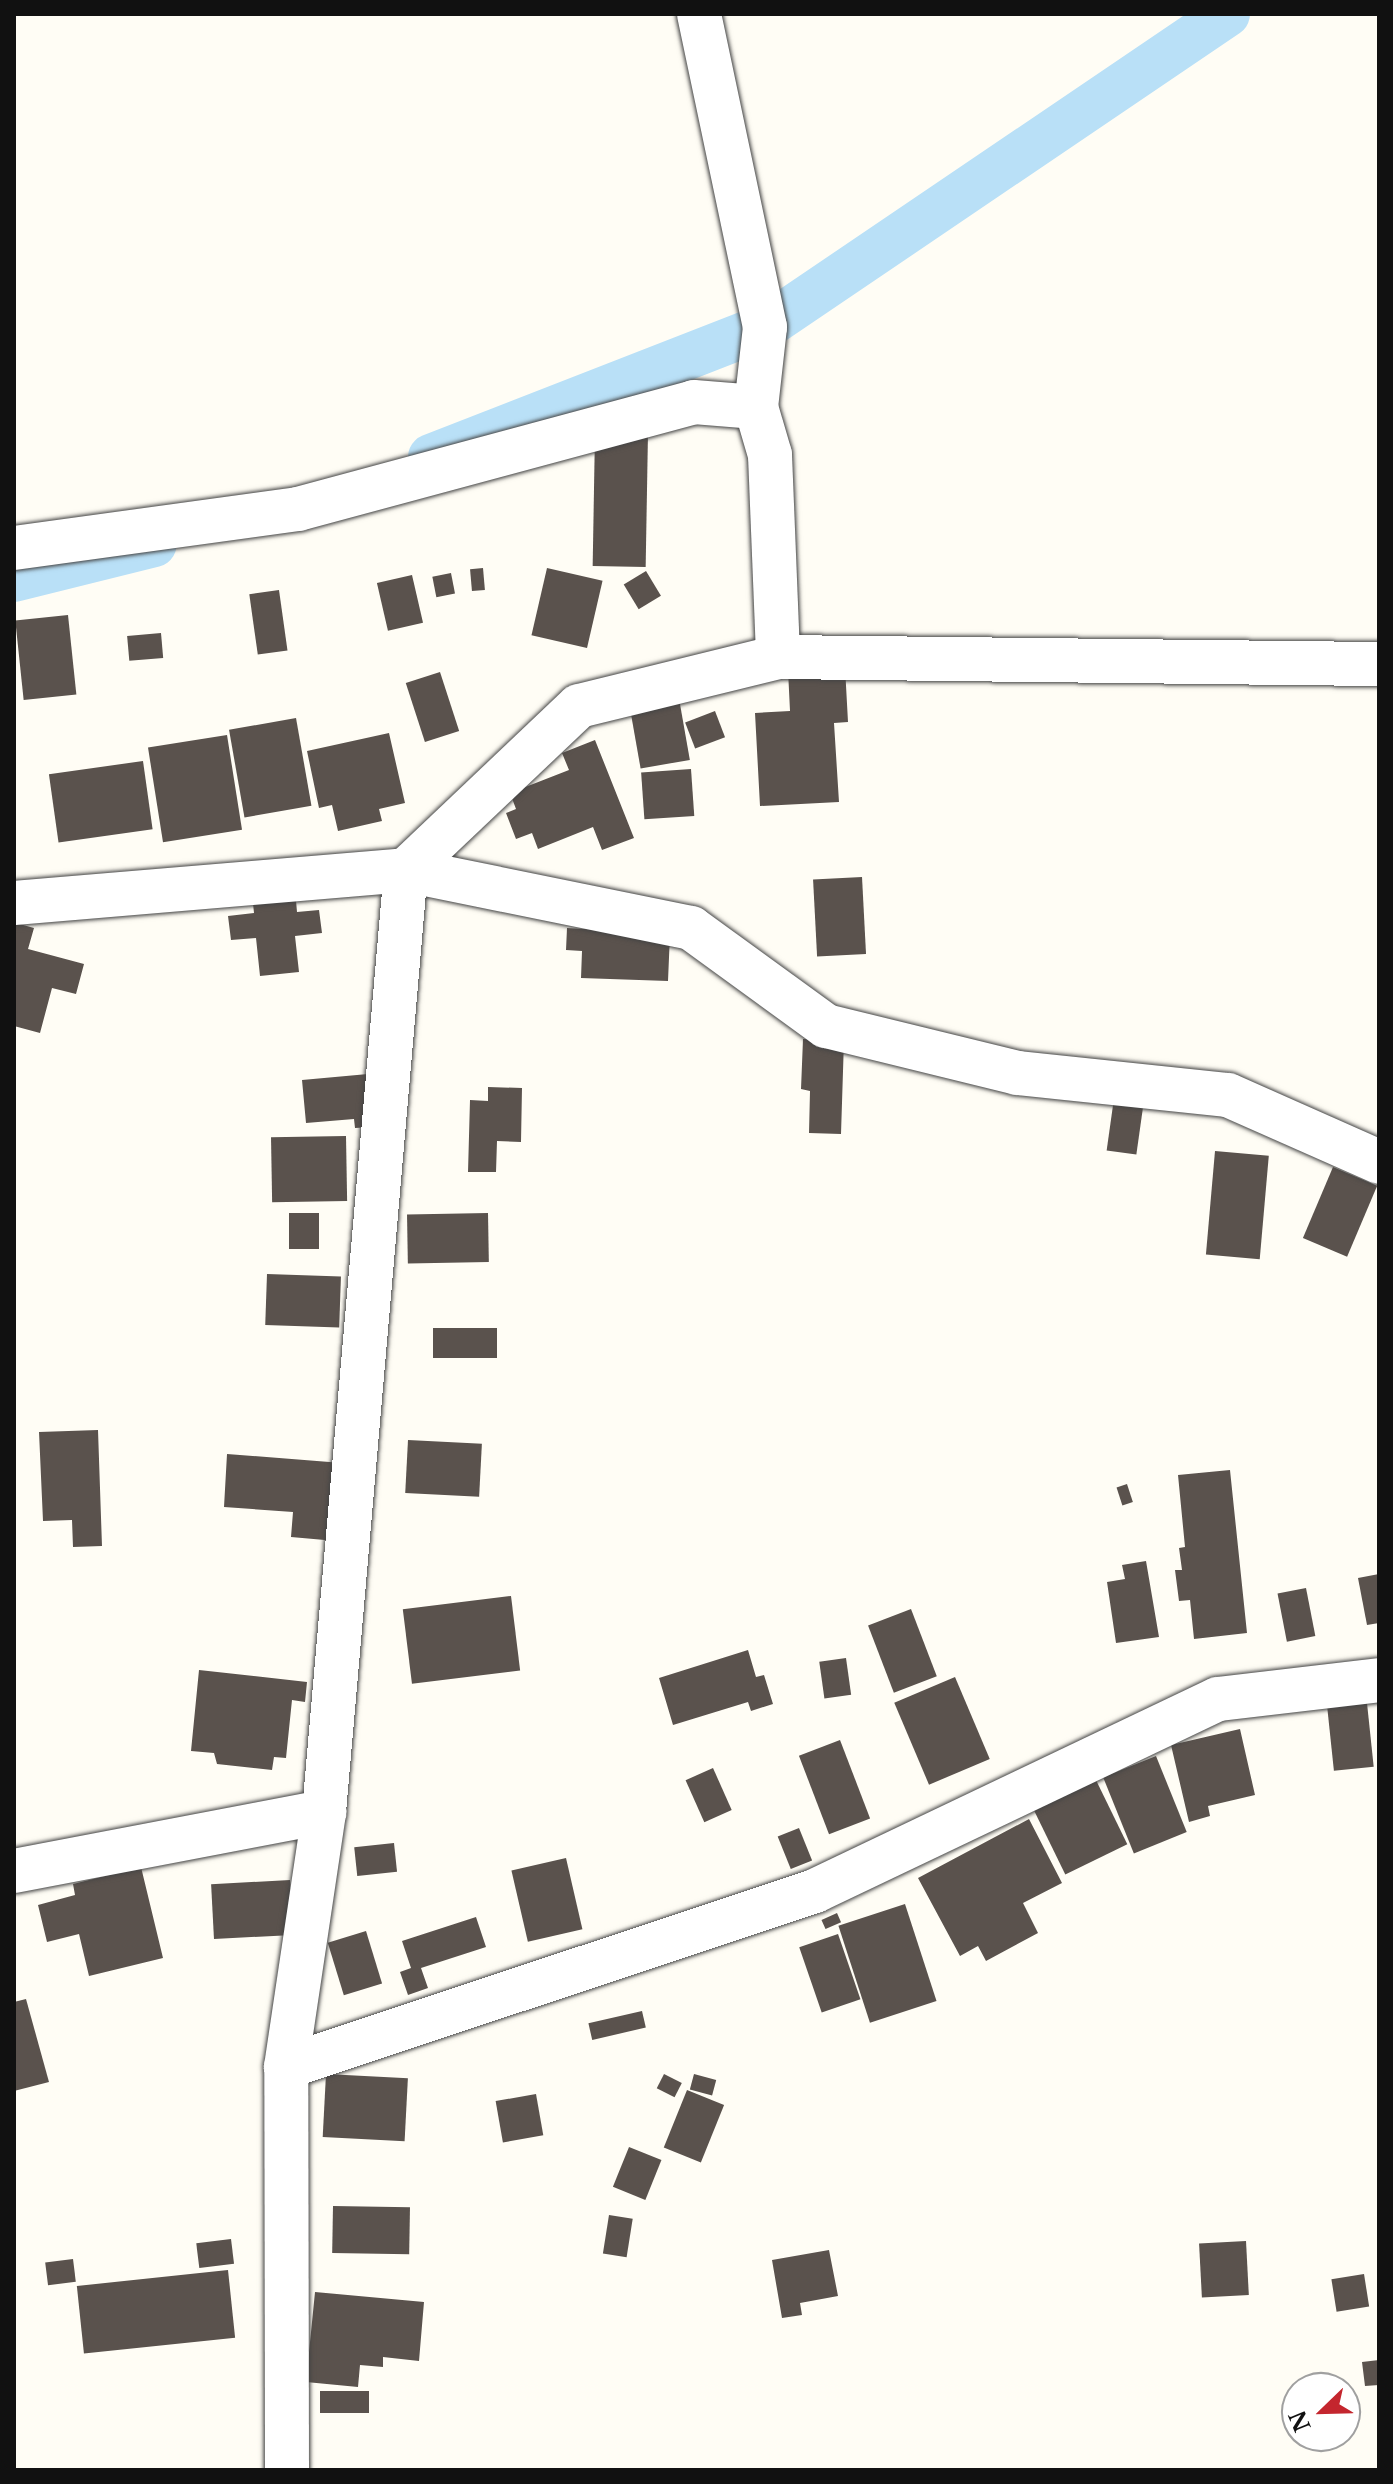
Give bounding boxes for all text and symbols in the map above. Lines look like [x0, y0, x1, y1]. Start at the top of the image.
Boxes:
north arrow [1281, 2372, 1361, 2452]
text: N [1284, 2406, 1317, 2436]

